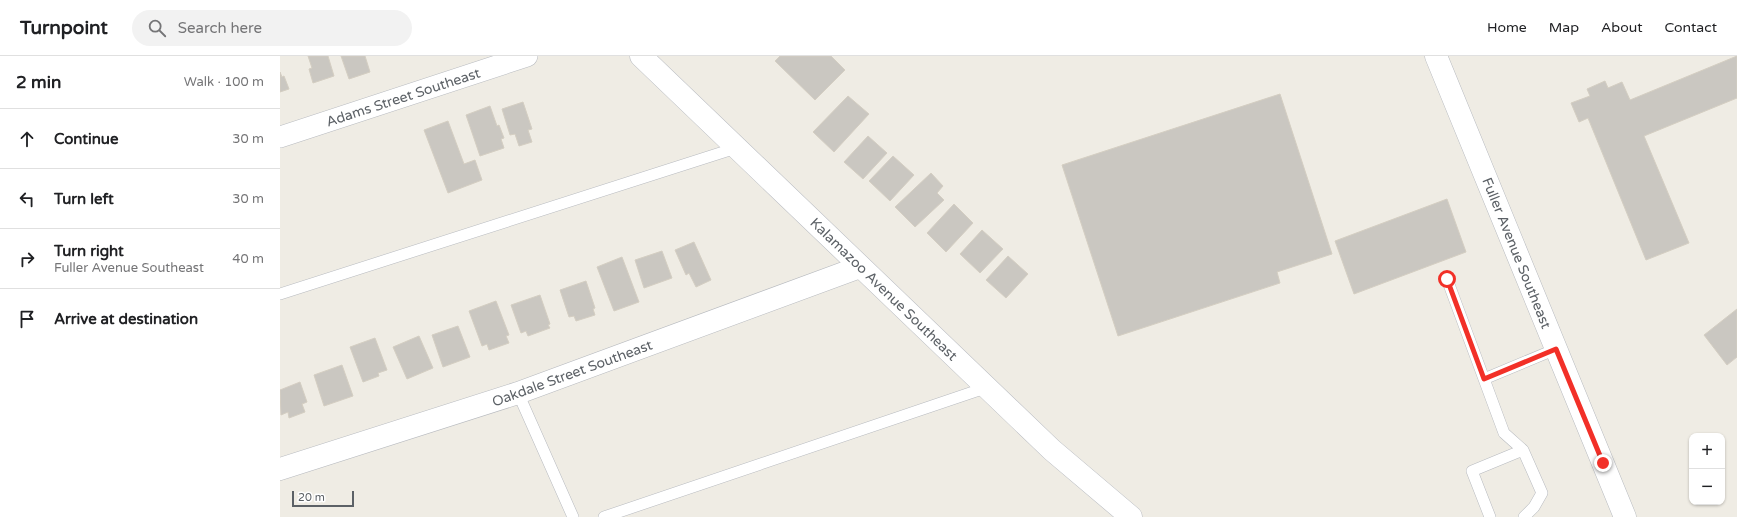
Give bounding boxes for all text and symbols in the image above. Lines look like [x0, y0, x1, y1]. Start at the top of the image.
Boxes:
search box [132, 10, 412, 46]
text: Turnpoint [20, 17, 108, 39]
icon: search [146, 17, 168, 39]
text: Search here [178, 19, 262, 37]
text: Home [1487, 19, 1527, 36]
text: Map [1549, 19, 1579, 36]
text: About [1601, 19, 1643, 36]
text: Contact [1665, 19, 1717, 36]
street label: Adams Street Southeast [324, 64, 483, 130]
text: 2 min [16, 72, 61, 93]
text: Walk · 100 m [184, 74, 264, 90]
icon: ahead [16, 128, 38, 150]
text: Continue [54, 130, 118, 148]
text: 30 m [232, 131, 264, 147]
street label: Fuller Avenue Southeast [1478, 175, 1555, 332]
icon: left [16, 188, 38, 210]
text: Turn left [54, 190, 114, 208]
text: 30 m [232, 191, 264, 207]
street label: Kalamazoo Avenue Southeast [807, 214, 961, 365]
text: Turn right [54, 242, 124, 260]
icon: right [16, 248, 38, 270]
text: 40 m [232, 251, 264, 267]
text: Fuller Avenue Southeast [54, 260, 204, 276]
route start [1438, 270, 1456, 288]
icon: arrive [16, 308, 38, 330]
text: Arrive at destination [54, 310, 198, 328]
street label: Oakdale Street Southeast [490, 336, 655, 410]
map controls [1689, 433, 1725, 505]
button: + [1689, 433, 1725, 469]
route end [1594, 454, 1612, 472]
button: − [1689, 469, 1725, 505]
scale bar [292, 489, 354, 508]
text: 20 m [298, 491, 325, 504]

